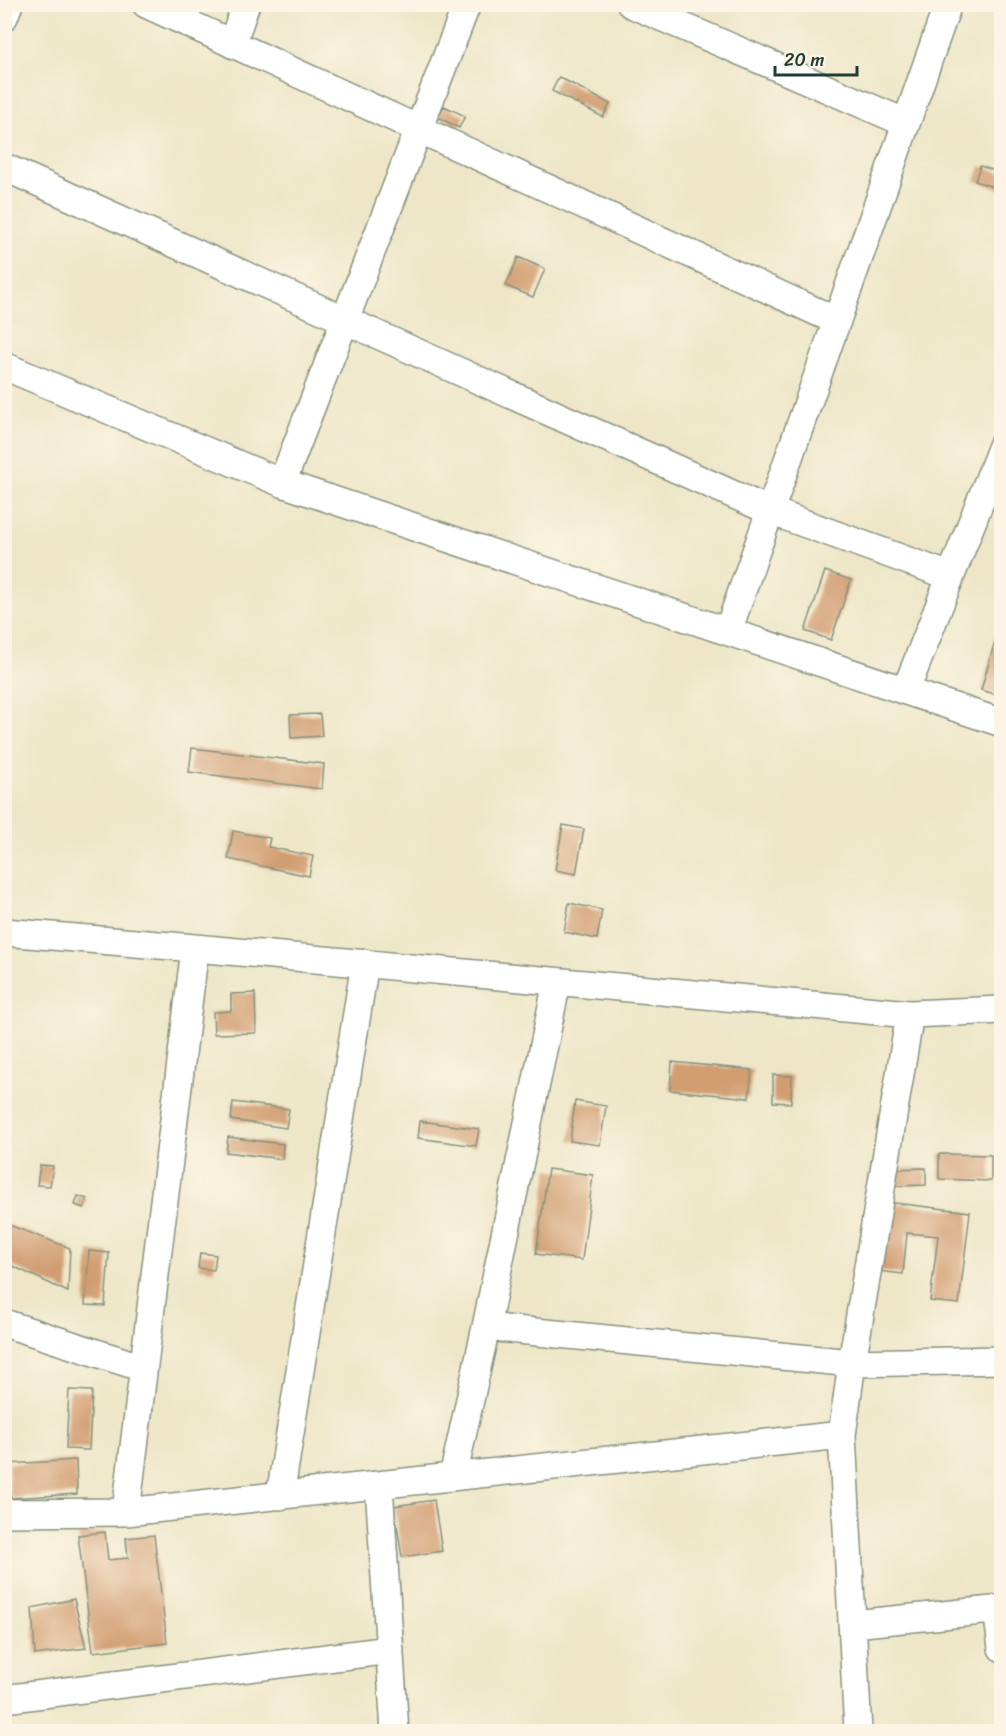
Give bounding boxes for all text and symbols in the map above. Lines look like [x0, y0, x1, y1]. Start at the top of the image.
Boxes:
scale bar [775, 39, 858, 77]
text: 20 m [784, 44, 824, 76]

